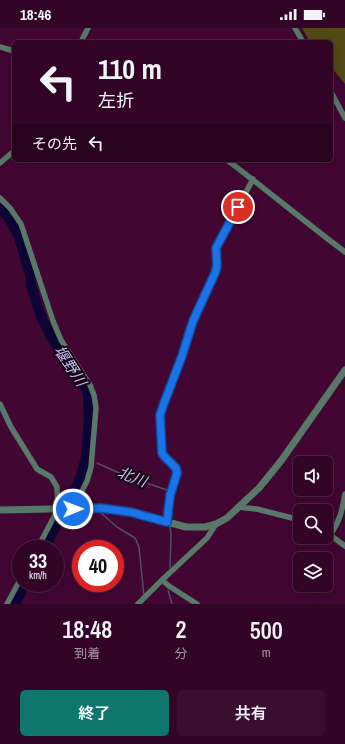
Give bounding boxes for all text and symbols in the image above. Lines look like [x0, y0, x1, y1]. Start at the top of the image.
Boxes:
text: 18:46 [20, 4, 51, 25]
text: 110 m [98, 50, 162, 88]
icon: left [32, 56, 84, 108]
text: 左折 [98, 88, 134, 113]
icon: left [85, 132, 107, 154]
text: その先 [32, 133, 77, 154]
pin [221, 190, 255, 224]
icon: arrive [227, 196, 249, 218]
water label: 堰野川 [49, 341, 93, 392]
map controls [293, 456, 333, 592]
button: sound [293, 456, 333, 496]
water label: 北川 [114, 461, 152, 492]
position arrow [52, 488, 94, 530]
button: search [293, 504, 333, 544]
speed limit sign: 40 [72, 540, 124, 592]
text: 33 [29, 547, 47, 574]
button: layers [293, 552, 333, 592]
text: km/h [29, 569, 47, 582]
text: 18:48 [62, 613, 112, 645]
text: 2 [176, 613, 187, 645]
text: 500 [250, 614, 283, 646]
text: m [262, 644, 271, 661]
text: 到着 [74, 645, 100, 662]
text: 分 [175, 645, 188, 662]
button: 終了 [20, 690, 169, 736]
button: 共有 [177, 690, 325, 736]

